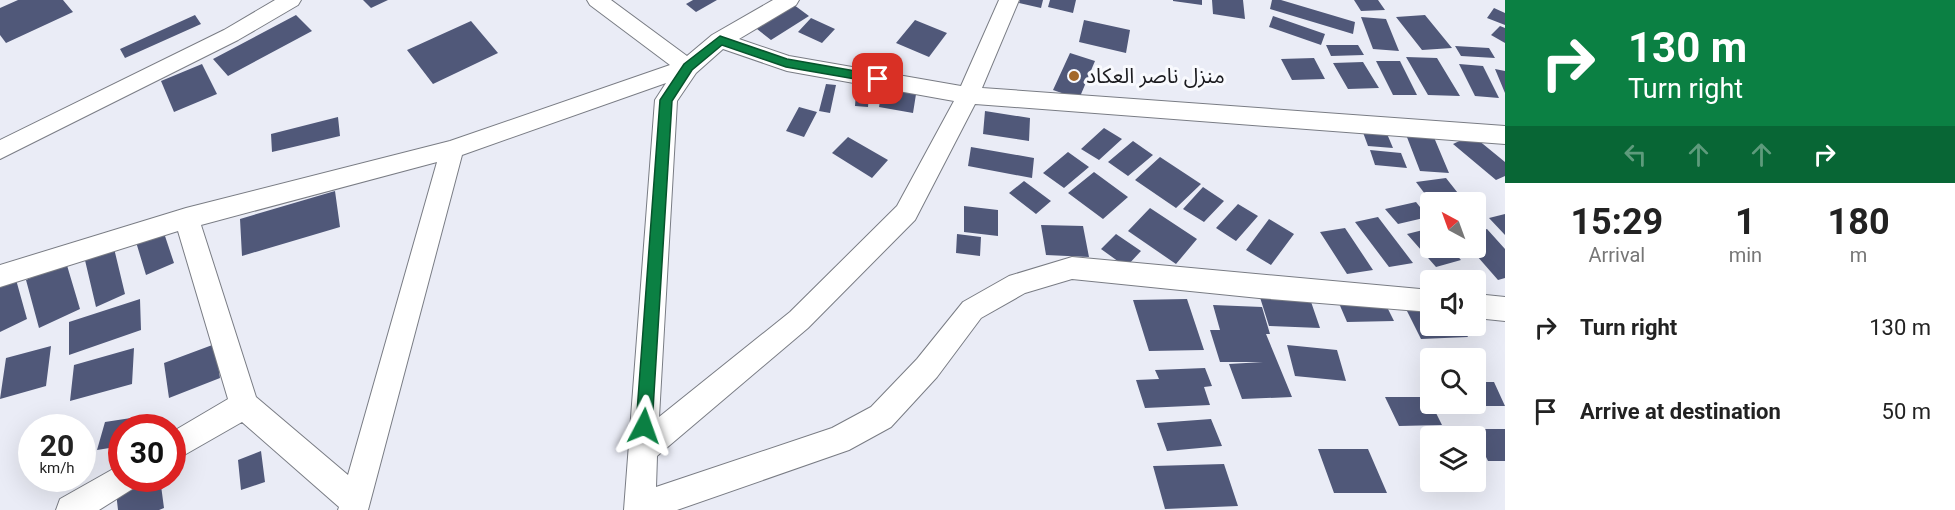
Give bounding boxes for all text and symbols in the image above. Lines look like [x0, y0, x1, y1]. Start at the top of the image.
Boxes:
text: 130 m [1628, 23, 1747, 72]
icon: right [1529, 24, 1607, 102]
pin [852, 53, 903, 104]
icon: arrive [861, 62, 894, 95]
place label: منزل ناصر العكاد [1086, 64, 1225, 88]
marker: منزل ناصر العكاد [1067, 69, 1081, 83]
text: Turn right [1628, 73, 1743, 105]
icon: left [1619, 138, 1652, 171]
icon: ahead [1682, 138, 1715, 171]
icon: ahead [1745, 138, 1778, 171]
icon: right [1808, 138, 1841, 171]
north arrow [1420, 192, 1486, 258]
map controls [1420, 192, 1486, 492]
text: 15:29 [1570, 201, 1663, 243]
text: 1 [1735, 201, 1756, 243]
text: 180 [1828, 201, 1890, 243]
text: Arrival [1588, 243, 1645, 267]
text: min [1729, 243, 1762, 267]
text: m [1850, 243, 1867, 267]
button: sound [1420, 270, 1486, 336]
icon: right [1529, 311, 1562, 344]
text: Turn right [1580, 315, 1677, 340]
text: 130 m [1869, 315, 1931, 340]
button: search [1420, 348, 1486, 414]
position arrow [612, 394, 676, 458]
icon: arrive [1529, 395, 1562, 428]
text: Arrive at destination [1580, 399, 1781, 424]
text: 50 m [1882, 399, 1931, 424]
speed limit sign: 30 [108, 414, 186, 492]
button: layers [1420, 426, 1486, 492]
text: 20 [40, 428, 74, 463]
text: km/h [39, 459, 75, 477]

